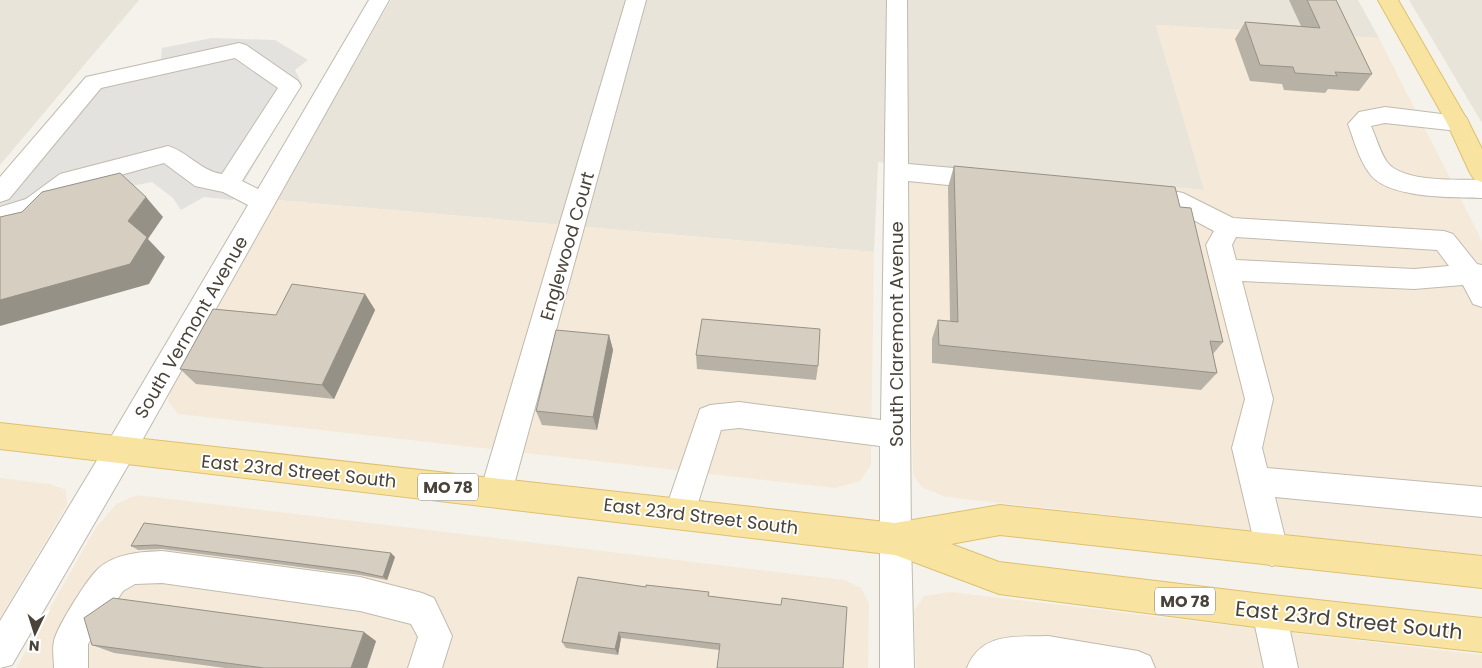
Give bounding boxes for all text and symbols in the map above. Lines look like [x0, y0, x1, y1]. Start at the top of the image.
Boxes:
street label: Englewood Court [534, 169, 600, 323]
street label: South Claremont Avenue [884, 221, 909, 447]
street label: South Vermont Avenue [128, 231, 254, 423]
street label: East 23rd Street South [200, 448, 398, 494]
road number: MO 78 [418, 474, 478, 501]
street label: East 23rd Street South [602, 492, 800, 540]
road number: MO 78 [1155, 588, 1215, 614]
street label: East 23rd Street South [1234, 594, 1464, 646]
north arrow [10, 608, 60, 658]
text: N [28, 636, 40, 656]

